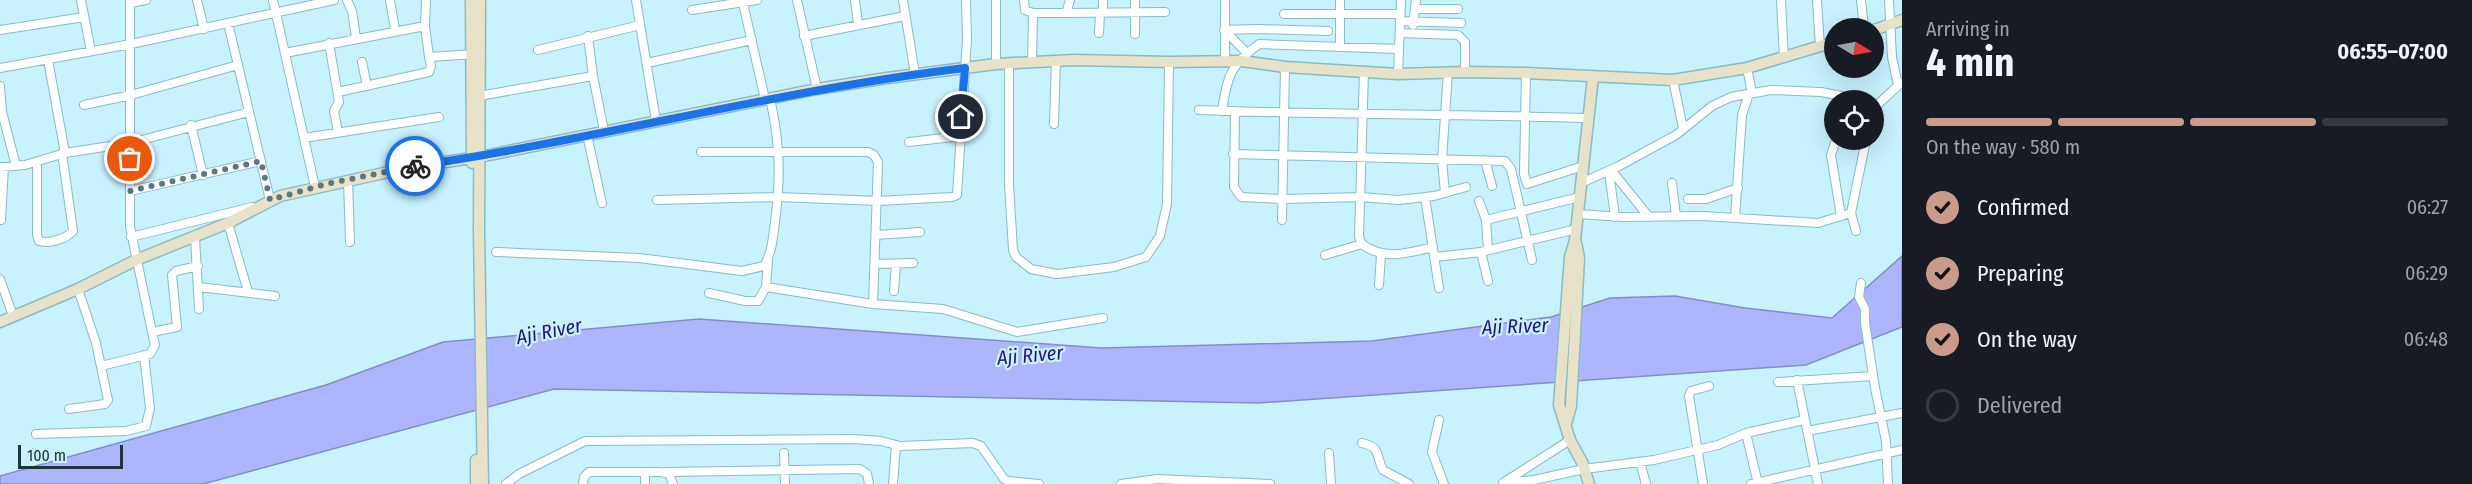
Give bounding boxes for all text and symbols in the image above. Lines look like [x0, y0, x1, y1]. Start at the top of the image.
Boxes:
text: Arriving in [1926, 17, 2010, 41]
north arrow [1824, 18, 1884, 78]
map controls [1824, 18, 1884, 150]
text: 06:55–07:00 [2337, 38, 2448, 65]
text: 4 min [1926, 40, 2014, 86]
button: locate [1824, 90, 1884, 150]
pin [935, 91, 986, 142]
icon: home [944, 100, 977, 133]
pin [104, 133, 155, 184]
text: On the way · 580 m [1926, 135, 2080, 159]
courier [385, 136, 445, 196]
icon: bag [113, 142, 146, 175]
icon: bike [399, 150, 432, 183]
icon: check [1926, 191, 1959, 224]
text: Confirmed [1977, 194, 2070, 221]
text: 06:27 [2407, 195, 2448, 219]
icon: check [1926, 257, 1959, 290]
text: Preparing [1977, 260, 2063, 287]
text: 06:29 [2405, 261, 2448, 285]
water label: Aji River [513, 313, 585, 349]
water label: Aji River [1481, 313, 1550, 339]
icon: check [1926, 323, 1959, 356]
text: On the way [1977, 326, 2077, 353]
text: 06:48 [2404, 327, 2448, 351]
water label: Aji River [995, 340, 1065, 370]
text: Delivered [1977, 392, 2062, 419]
scale bar [18, 442, 123, 470]
text: 100 m [27, 446, 66, 465]

